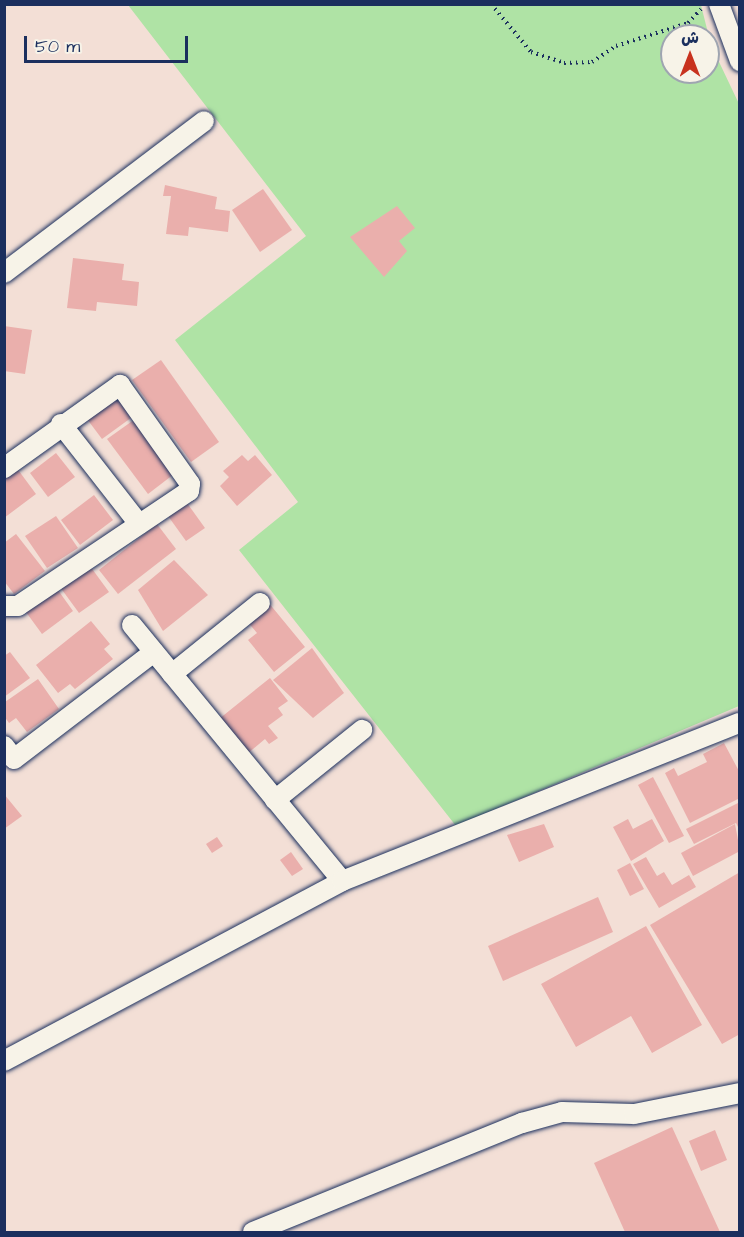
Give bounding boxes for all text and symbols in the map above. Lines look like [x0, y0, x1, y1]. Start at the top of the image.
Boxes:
scale bar [27, 24, 190, 62]
north arrow [660, 24, 720, 84]
text: ش [681, 27, 699, 49]
text: 50 m [35, 34, 80, 59]

